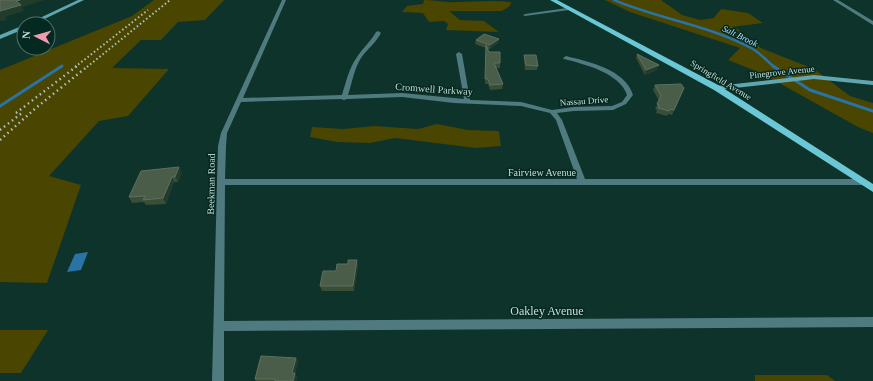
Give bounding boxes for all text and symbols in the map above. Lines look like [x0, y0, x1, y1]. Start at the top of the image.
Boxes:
north arrow [16, 16, 56, 56]
water label: Salt Brook [721, 23, 760, 49]
text: N [20, 30, 32, 40]
street label: Springfield Avenue [689, 58, 753, 102]
street label: Pinegrove Avenue [749, 64, 815, 80]
street label: Cromwell Parkway [395, 81, 473, 97]
street label: Nassau Drive [559, 94, 609, 108]
street label: Beekman Road [205, 153, 217, 215]
street label: Fairview Avenue [508, 167, 576, 178]
street label: Oakley Avenue [510, 304, 584, 318]

